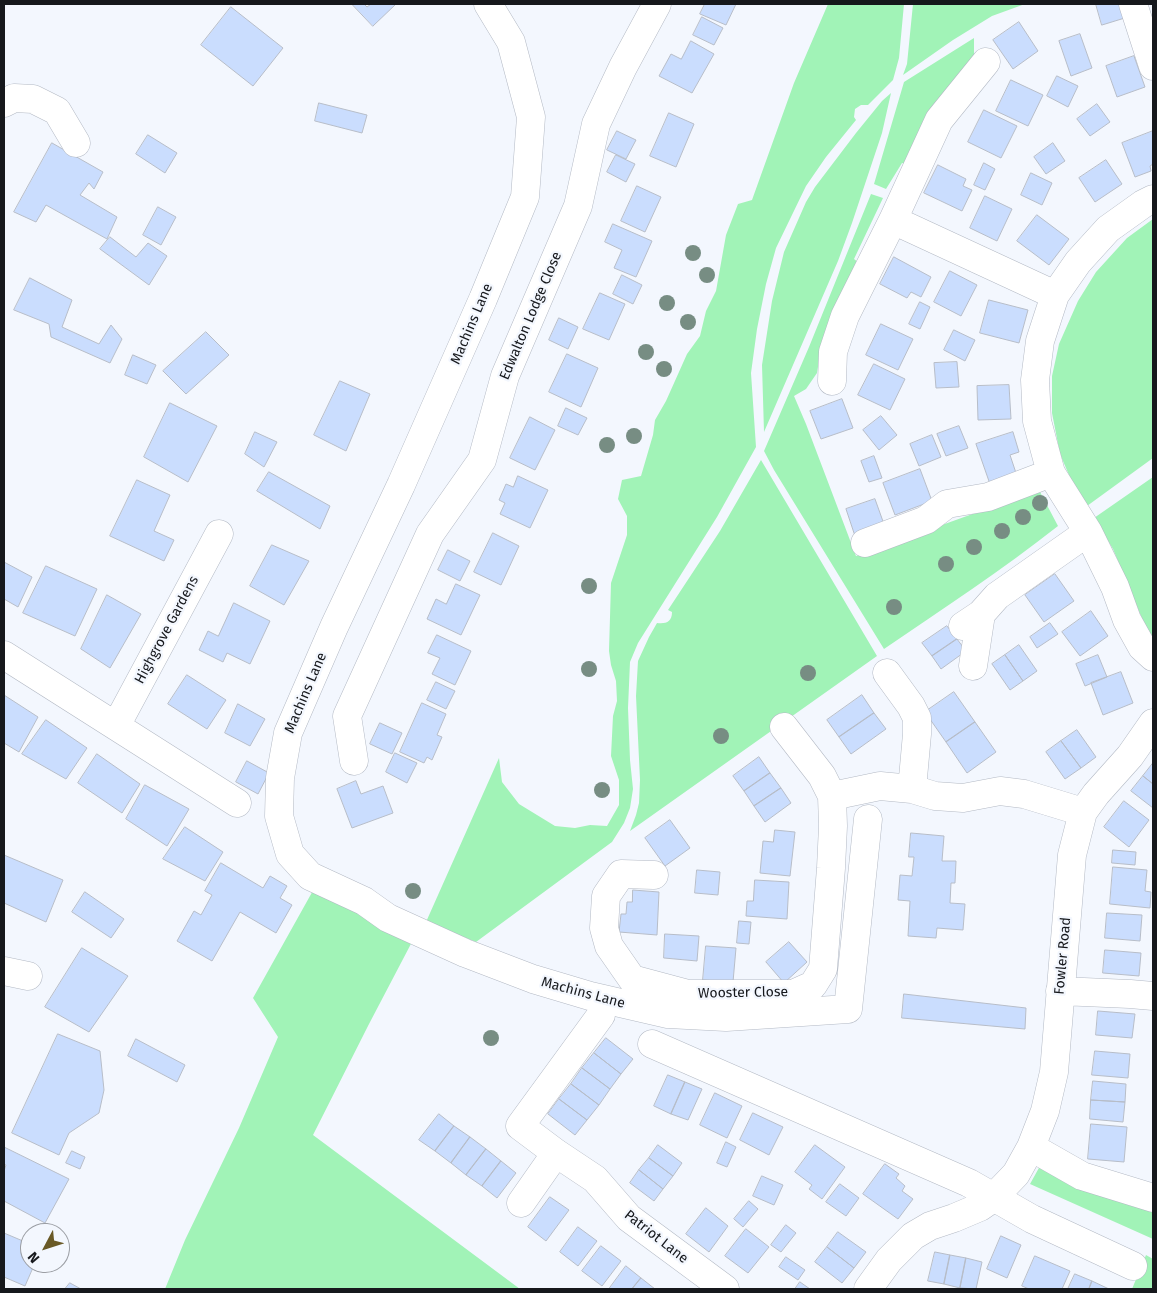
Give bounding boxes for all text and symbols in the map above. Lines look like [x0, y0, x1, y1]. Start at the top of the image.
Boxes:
street label: Edwalton Lodge Close [496, 249, 566, 383]
street label: Machins Lane [447, 281, 497, 367]
street label: Highgrove Gardens [131, 573, 203, 687]
street label: Machins Lane [281, 650, 331, 736]
street label: Fowler Road [1051, 917, 1075, 995]
street label: Machins Lane [539, 974, 627, 1012]
street label: Wooster Close [698, 984, 788, 1002]
street label: Patriot Lane [621, 1207, 691, 1267]
north arrow [20, 1223, 70, 1273]
text: N [24, 1248, 43, 1266]

